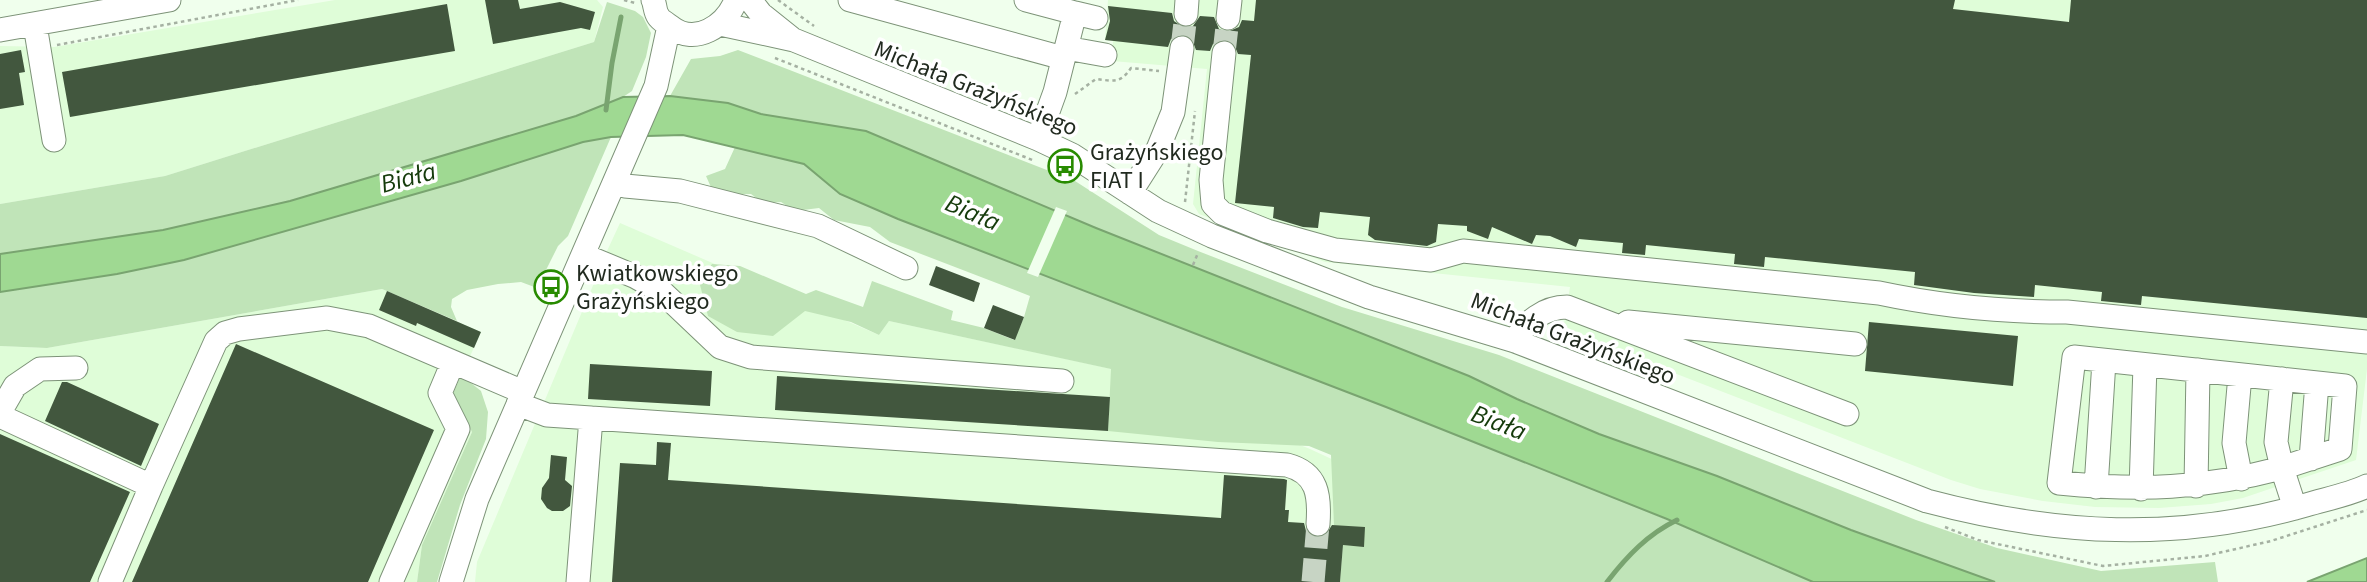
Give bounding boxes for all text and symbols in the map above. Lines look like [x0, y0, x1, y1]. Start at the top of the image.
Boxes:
street label: Michała Grażyńskiego [869, 32, 1083, 145]
place label: Grażyńskiego FIAT I [1090, 135, 1223, 198]
bus stop icon: Grażyńskiego FIAT I [1046, 147, 1084, 185]
water label: Biała [376, 152, 440, 203]
water label: Biała [940, 184, 1006, 241]
place label: Kwiatkowskiego Grażyńskiego [576, 256, 738, 319]
bus stop icon: Kwiatkowskiego Grażyńskiego [532, 268, 570, 306]
street label: Michała Grażyńskiego [1465, 283, 1680, 394]
water label: Biała [1466, 395, 1532, 450]

